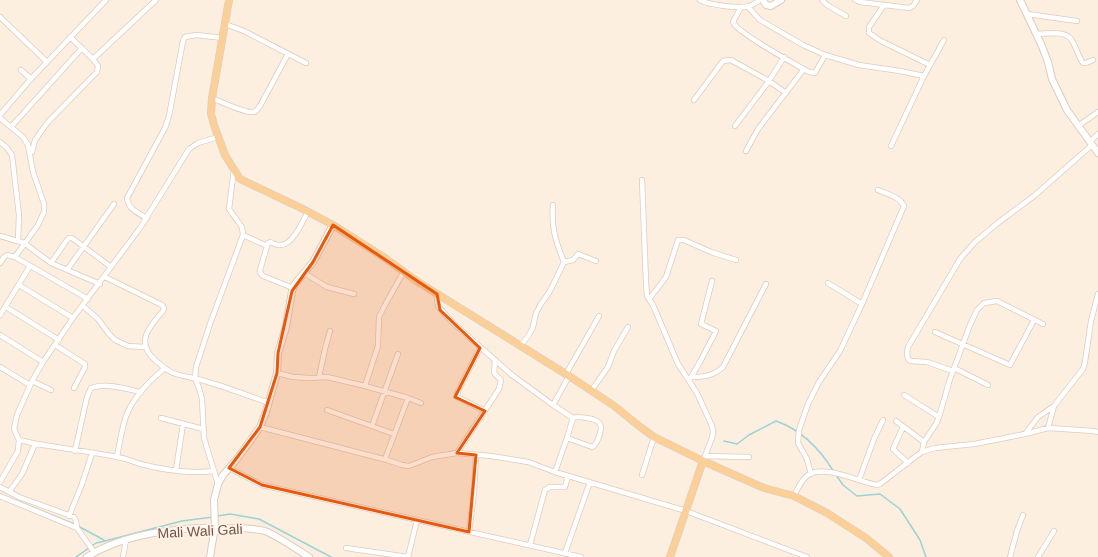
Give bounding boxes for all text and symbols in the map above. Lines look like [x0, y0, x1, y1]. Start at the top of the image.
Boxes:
street label: Mali Wali Gali [157, 521, 243, 541]

